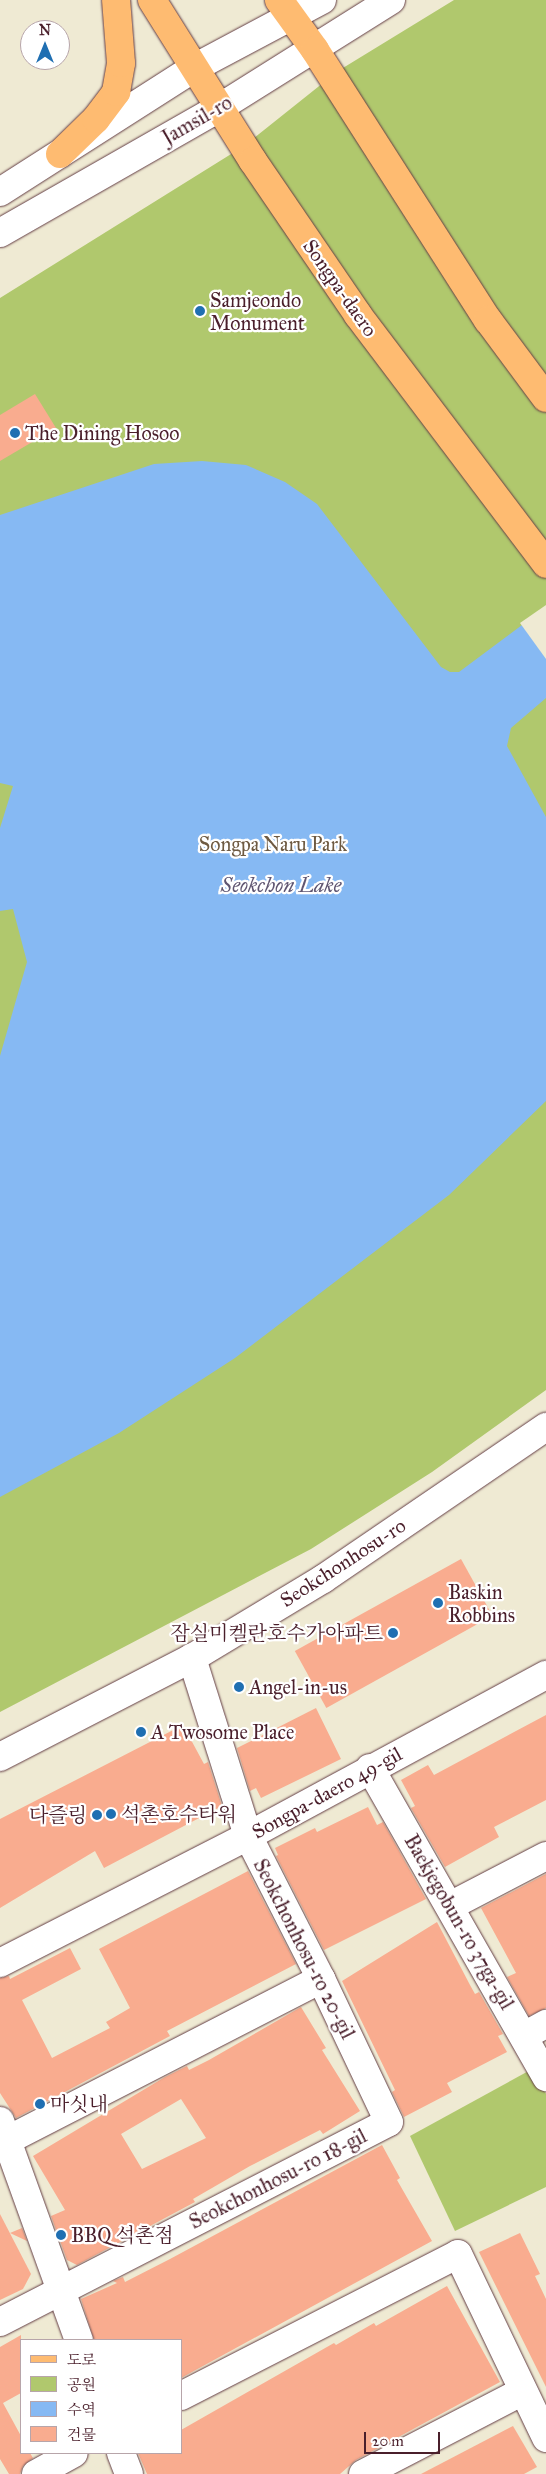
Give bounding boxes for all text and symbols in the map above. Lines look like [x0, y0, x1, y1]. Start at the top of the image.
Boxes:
north arrow [20, 20, 70, 70]
text: N [39, 22, 51, 39]
street label: Jamsil-ro [158, 90, 236, 150]
street label: Songpa-daero [298, 235, 382, 341]
place label: Samjeondo Monument [210, 288, 305, 335]
marker: Samjeondo Monument [194, 305, 206, 317]
place label: The Dining Hosoo [25, 421, 180, 445]
marker: The Dining Hosoo [9, 427, 21, 439]
park label: Songpa Naru Park [199, 832, 347, 856]
water label: Seokchon Lake [221, 872, 341, 898]
street label: Seokchonhosu-ro [276, 1514, 410, 1612]
place label: Baskin Robbins [448, 1580, 515, 1627]
marker: Baskin Robbins [432, 1597, 444, 1609]
place label: 잠실미켈란호수가아파트 [170, 1621, 383, 1645]
marker: 잠실미켈란호수가아파트 [387, 1627, 399, 1639]
place label: Angel-in-us [249, 1675, 347, 1699]
marker: Angel-in-us [233, 1681, 245, 1693]
place label: A Twosome Place [151, 1720, 294, 1744]
marker: A Twosome Place [135, 1726, 147, 1738]
street label: Songpa-daero 49-gil [248, 1742, 406, 1844]
place label: 석촌호수타워 [121, 1802, 237, 1826]
place label: 다즐링 [29, 1803, 87, 1827]
marker: 석촌호수타워 [105, 1808, 117, 1820]
marker: 다즐링 [91, 1809, 103, 1821]
street label: Baekjegobun-ro 37ga-gil [399, 1830, 519, 2014]
street label: Seokchonhosu-ro 20-gil [248, 1855, 360, 2043]
place label: 마싯내 [50, 2092, 108, 2116]
marker: 마싯내 [34, 2098, 46, 2110]
street label: Seokchonhosu-ro 18-gil [185, 2124, 371, 2234]
place label: BBQ 석촌점 [71, 2223, 174, 2247]
marker: BBQ 석촌점 [55, 2229, 67, 2241]
legend [20, 2339, 182, 2454]
text: 도로 [67, 2351, 96, 2369]
text: 공원 [67, 2376, 96, 2394]
text: 수역 [67, 2401, 96, 2419]
scale bar [366, 2422, 442, 2454]
text: 건물 [67, 2426, 96, 2444]
text: 20 m [372, 2432, 404, 2450]

